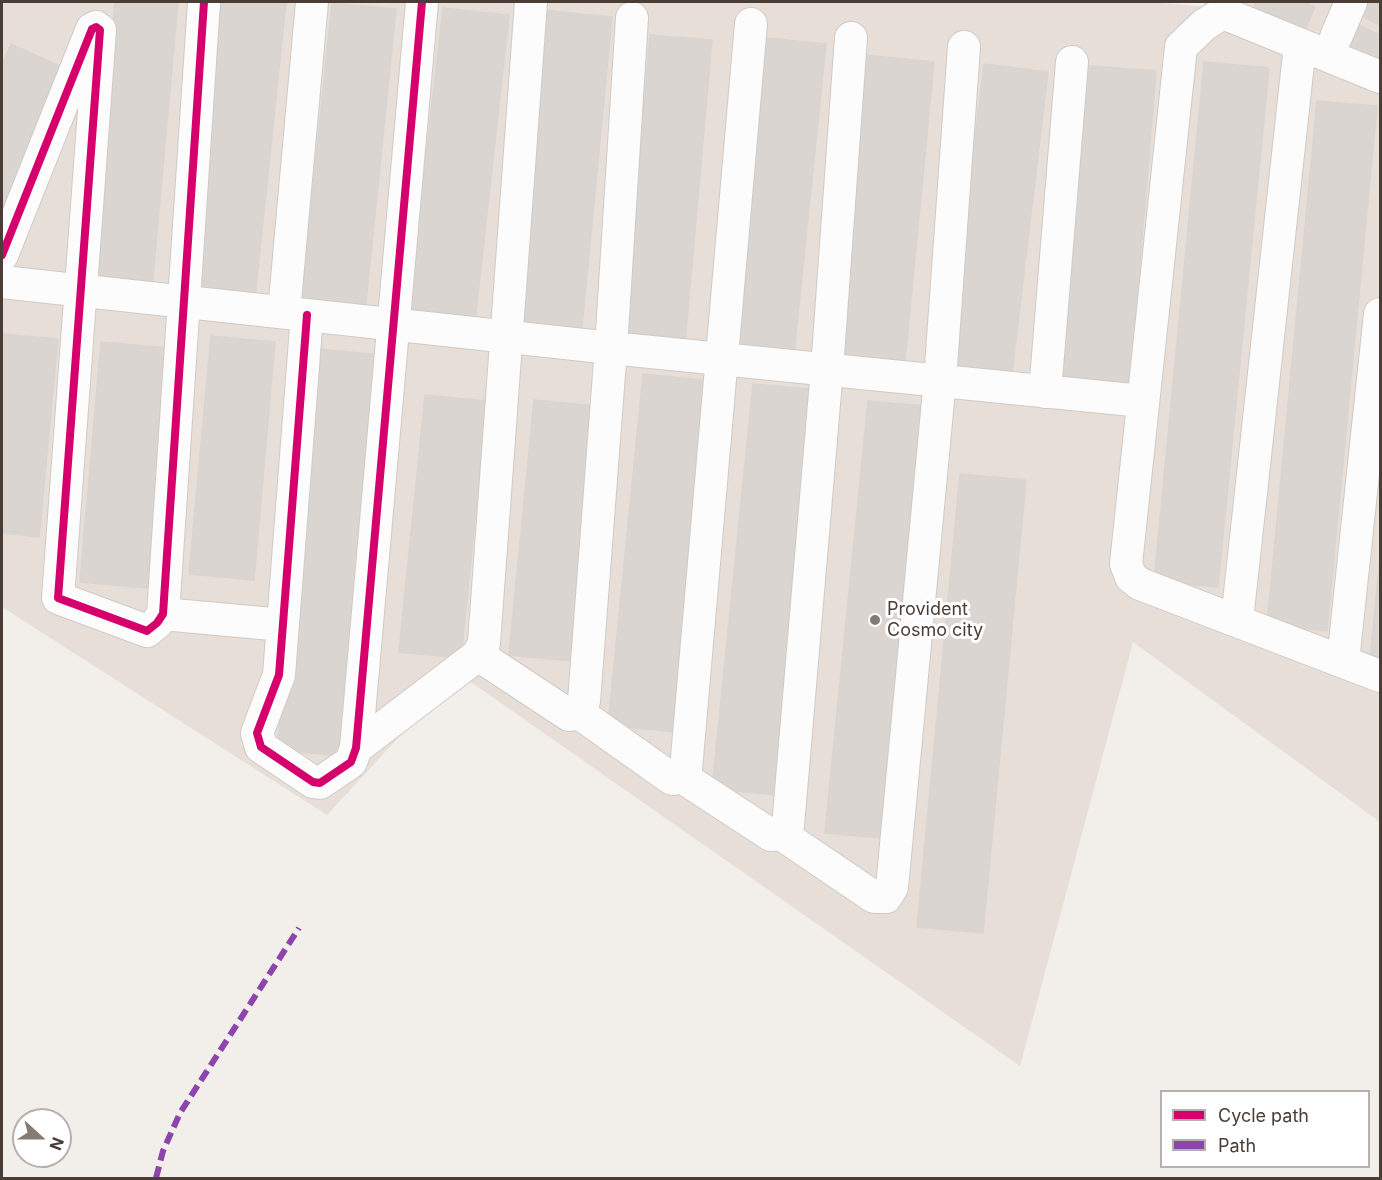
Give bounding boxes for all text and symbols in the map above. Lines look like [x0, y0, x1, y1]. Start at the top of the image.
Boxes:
place label: Provident Cosmo city [887, 599, 983, 642]
marker: Provident Cosmo city [868, 613, 882, 627]
legend [1160, 1090, 1370, 1168]
text: Cycle path [1218, 1105, 1309, 1126]
north arrow [12, 1108, 72, 1168]
text: N [45, 1134, 68, 1153]
text: Path [1218, 1135, 1256, 1156]

